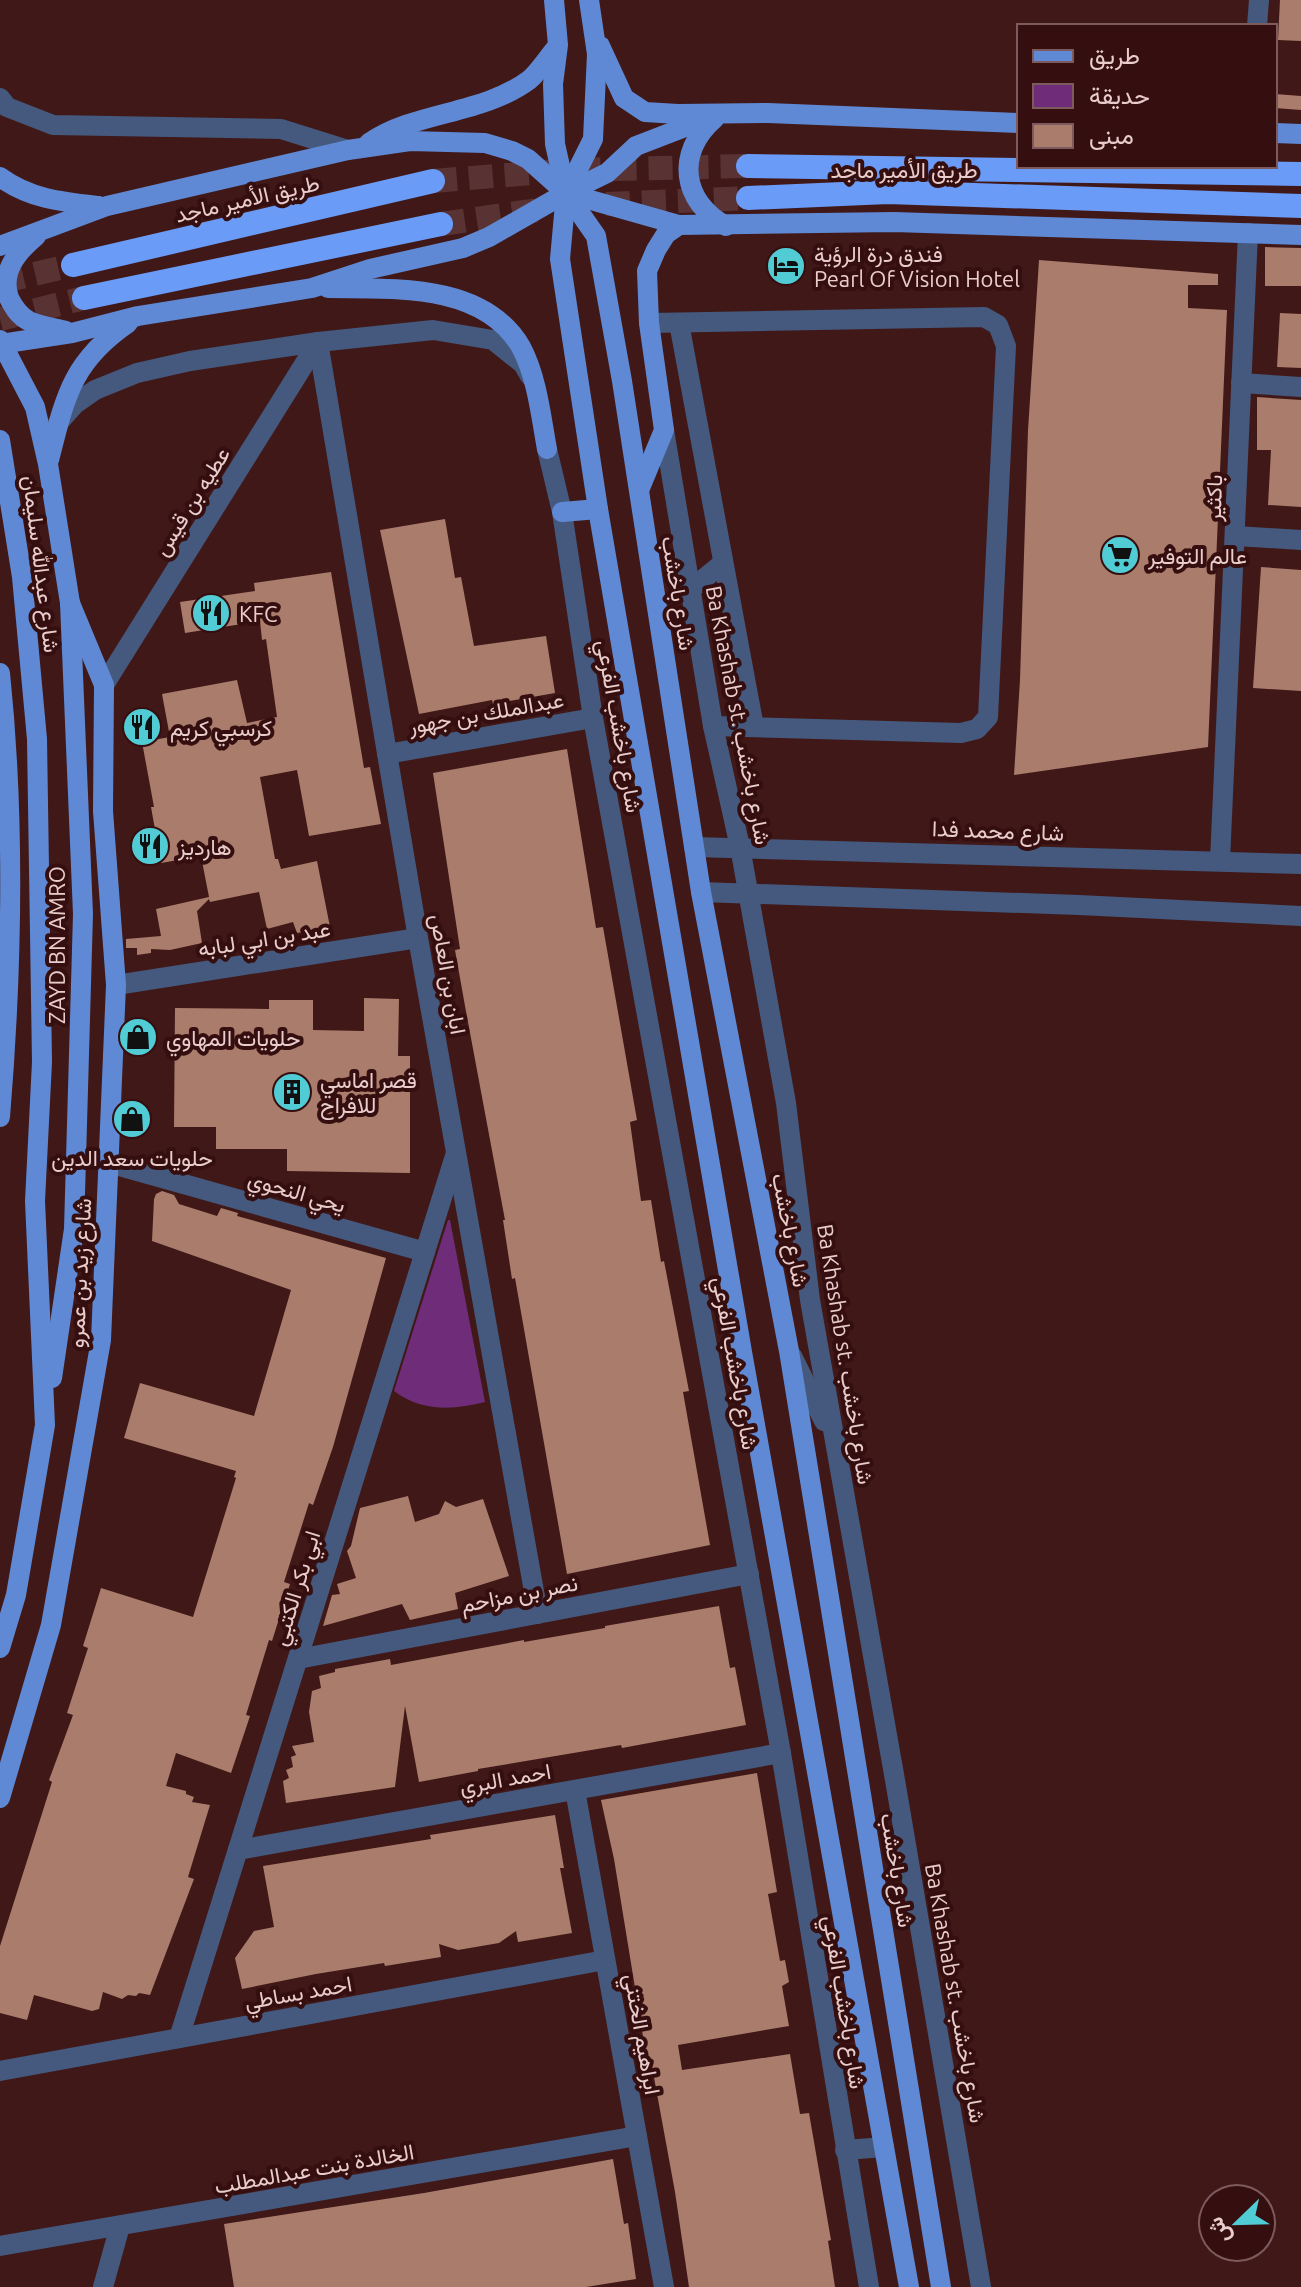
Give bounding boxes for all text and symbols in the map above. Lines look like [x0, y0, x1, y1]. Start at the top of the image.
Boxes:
legend [1017, 24, 1277, 168]
text: طريق [1089, 42, 1140, 71]
text: حديقة [1089, 82, 1150, 110]
text: مبنى [1089, 122, 1134, 150]
street label: طريق الأمير ماجد [830, 157, 978, 184]
street label: طريق الأمير ماجد [172, 169, 322, 229]
place label: فندق درة الرؤية Pearl Of Vision Hotel [814, 241, 1020, 291]
hotel icon: فندق درة الرؤية Pearl Of Vision Hotel [765, 245, 807, 287]
street label: عطيه بن قيس [148, 442, 236, 561]
street label: شارع عبدالله سليمان [16, 474, 65, 654]
street label: باكثير [1200, 474, 1228, 523]
street label: شارع باخشب [655, 534, 700, 652]
supermarket icon: عالم التوفير [1099, 534, 1141, 576]
place label: عالم التوفير [1147, 543, 1247, 571]
street label: Ba Khashab st. شارع باخشب [699, 583, 776, 847]
restaurant icon: KFC [190, 592, 232, 634]
place label: KFC [239, 601, 277, 626]
street label: شارع باخشب الفرعي [586, 638, 648, 816]
street label: عبدالملك بن جهور [405, 686, 566, 740]
restaurant icon: كرسبي كريم [121, 706, 163, 748]
place label: كرسبي كريم [170, 715, 272, 747]
street label: شارع محمد فدا [931, 815, 1065, 848]
restaurant icon: هارديز [129, 825, 171, 867]
place label: هارديز [177, 834, 232, 861]
street label: ZAYD BN AMRO [44, 866, 69, 1024]
street label: ابان بن العاص [424, 912, 472, 1037]
street label: عبد بن ابي لبابه [196, 915, 333, 968]
shop icon: حلويات المهاوي [117, 1016, 159, 1058]
place label: حلويات المهاوي [166, 1025, 300, 1057]
place label: قصر اماسي للافراح [320, 1067, 417, 1120]
building icon: قصر اماسي للافراح [271, 1071, 313, 1113]
shop icon: حلويات سعد الدين [111, 1098, 153, 1140]
place label: حلويات سعد الدين [51, 1145, 213, 1172]
street label: يحي النحوي [243, 1165, 349, 1224]
street label: شارع باخشب [765, 1171, 814, 1290]
street label: شارع زيد بن عمرو [63, 1198, 98, 1349]
street label: Ba Khashab st. شارع باخشب [810, 1222, 879, 1486]
street label: شارع باخشب الفرعي [702, 1275, 764, 1453]
street label: ابي بكر الكتبي [266, 1528, 331, 1650]
street label: نصر بن مزاحم [458, 1569, 580, 1620]
street label: احمد البري [457, 1758, 554, 1805]
street label: شارع باخشب [874, 1811, 919, 1929]
street label: Ba Khashab st. شارع باخشب [918, 1861, 991, 2125]
street label: شارع باخشب الفرعي [812, 1913, 871, 2092]
street label: احمد بساطي [242, 1970, 355, 2021]
street label: ابراهيم الختني [613, 1972, 666, 2098]
street label: الخالدة بنت عبدالمطلب [212, 2138, 416, 2199]
north arrow [1197, 2183, 1277, 2263]
text: ش [1201, 2213, 1237, 2248]

